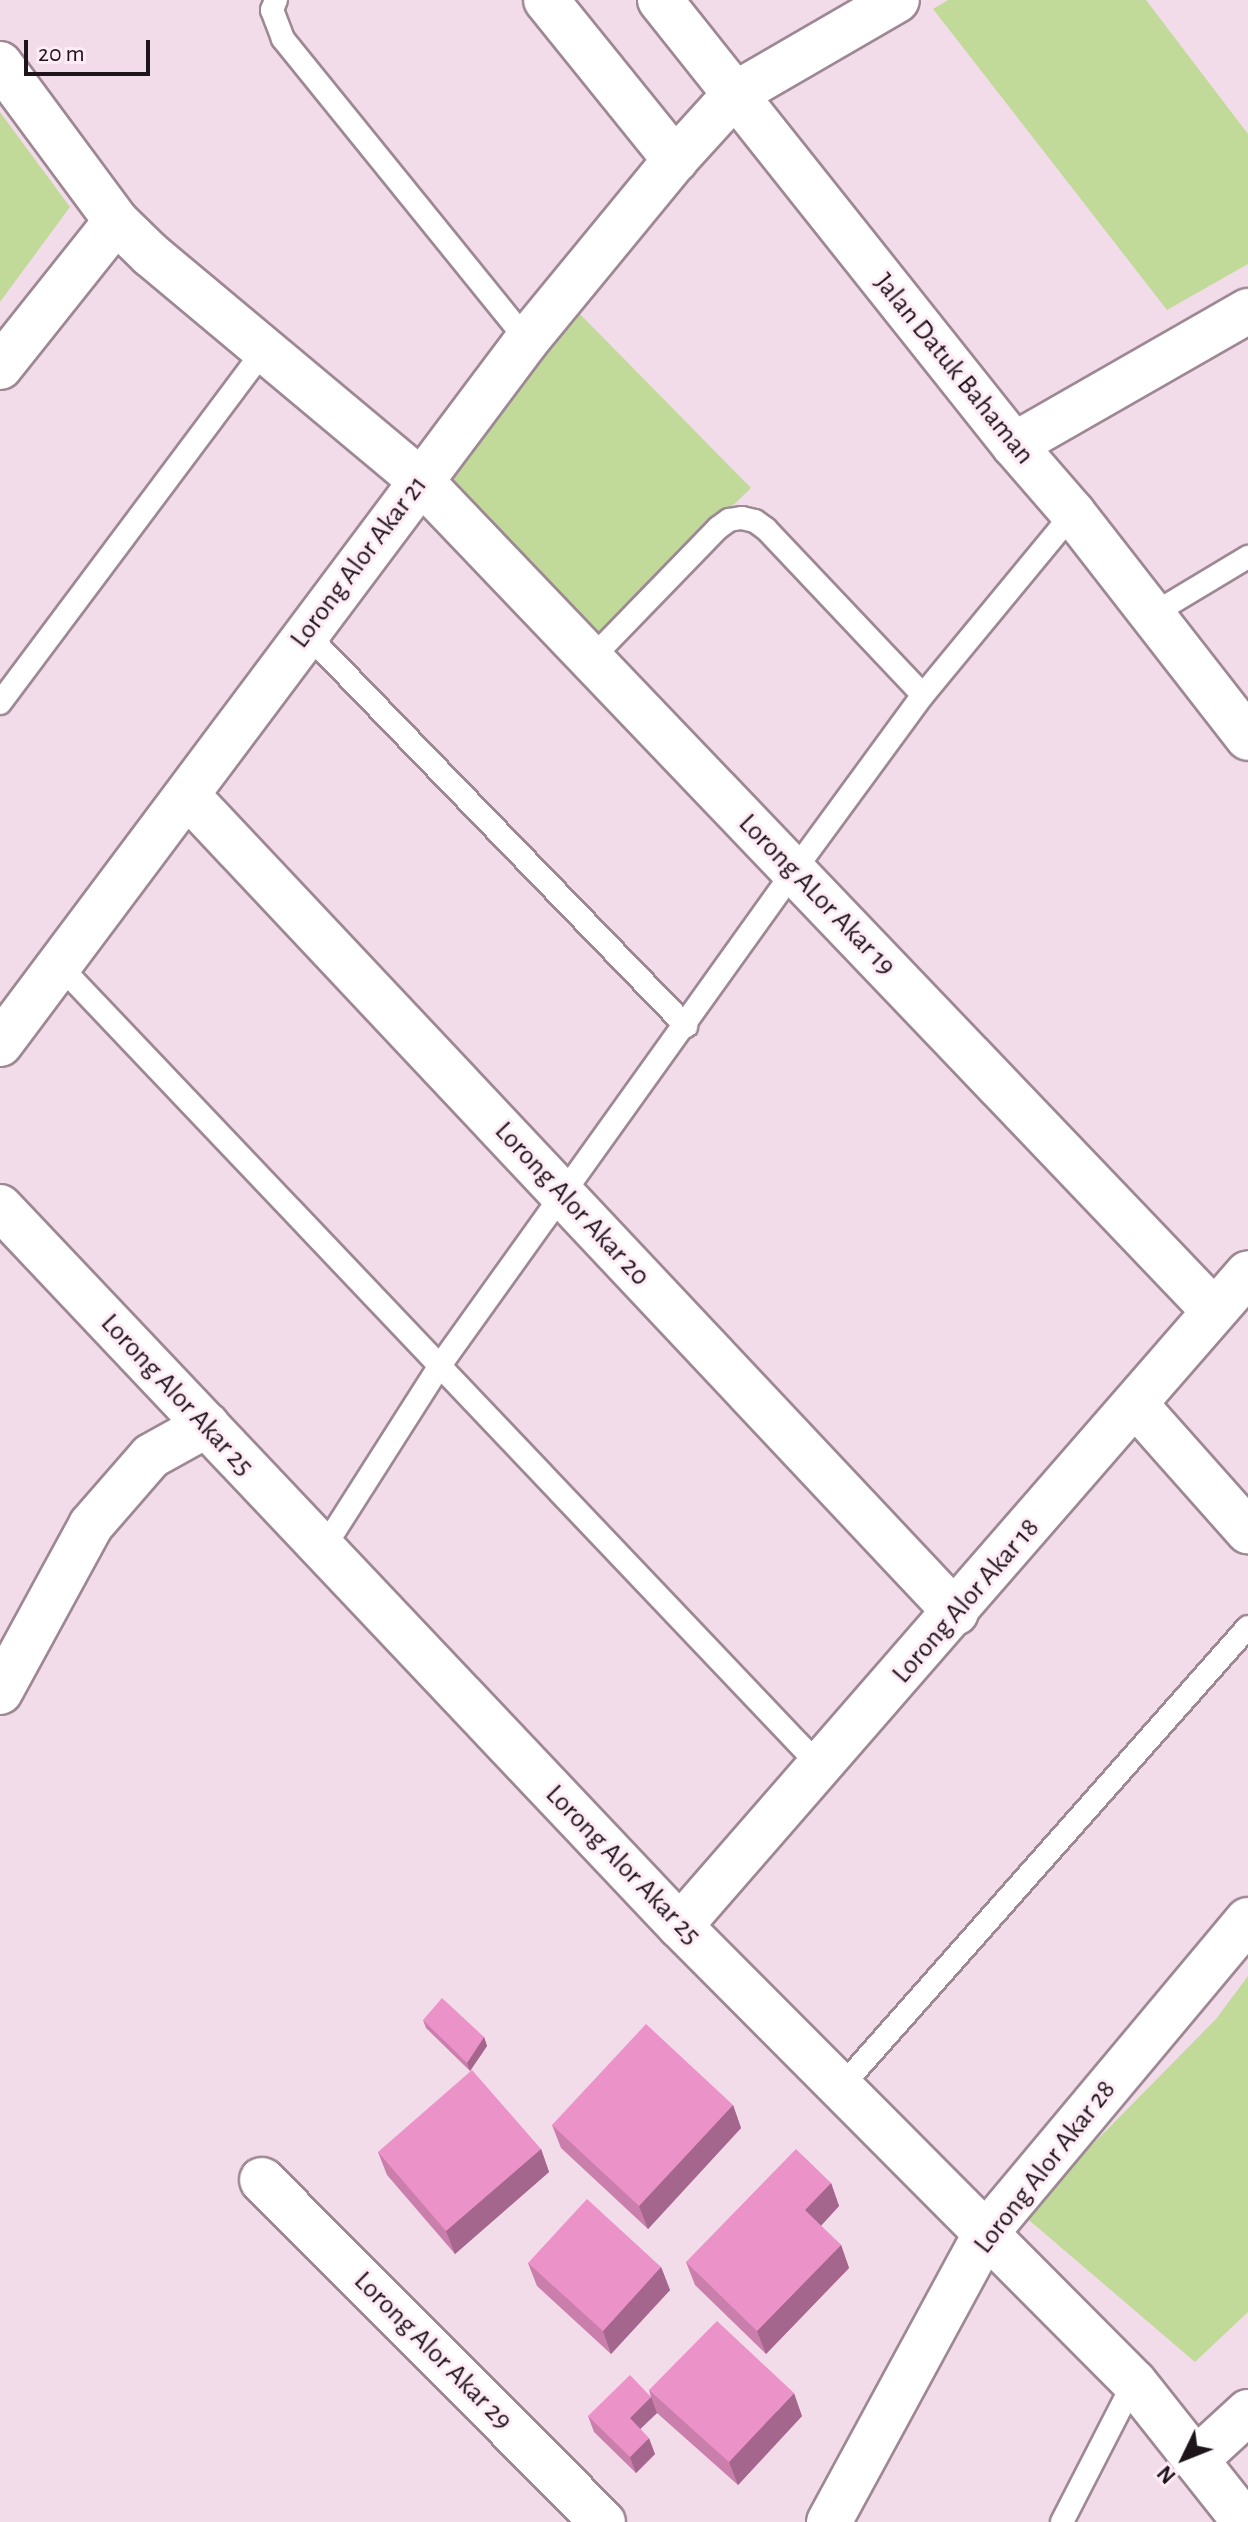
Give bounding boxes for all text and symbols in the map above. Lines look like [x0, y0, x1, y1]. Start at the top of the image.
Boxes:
scale bar [28, 24, 154, 74]
text: 20 m [38, 42, 85, 66]
street label: Jalan Datuk Bahaman [867, 267, 1041, 471]
street label: Lorong Alor Akar 21 [283, 469, 435, 655]
street label: Lorong ALor Akar 19 [731, 807, 903, 983]
street label: Lorong Alor Akar 20 [487, 1115, 657, 1293]
street label: Lorong Alor Akar 25 [93, 1307, 261, 1483]
street label: Lorong Alor Akar 18 [885, 1512, 1047, 1690]
street label: Lorong Alor Akar 25 [538, 1778, 708, 1952]
street label: Lorong Alor Akar 28 [967, 2074, 1123, 2260]
street label: Lorong Alor Akar 29 [347, 2265, 519, 2437]
north arrow [1144, 2418, 1224, 2498]
text: N [1153, 2461, 1180, 2487]

